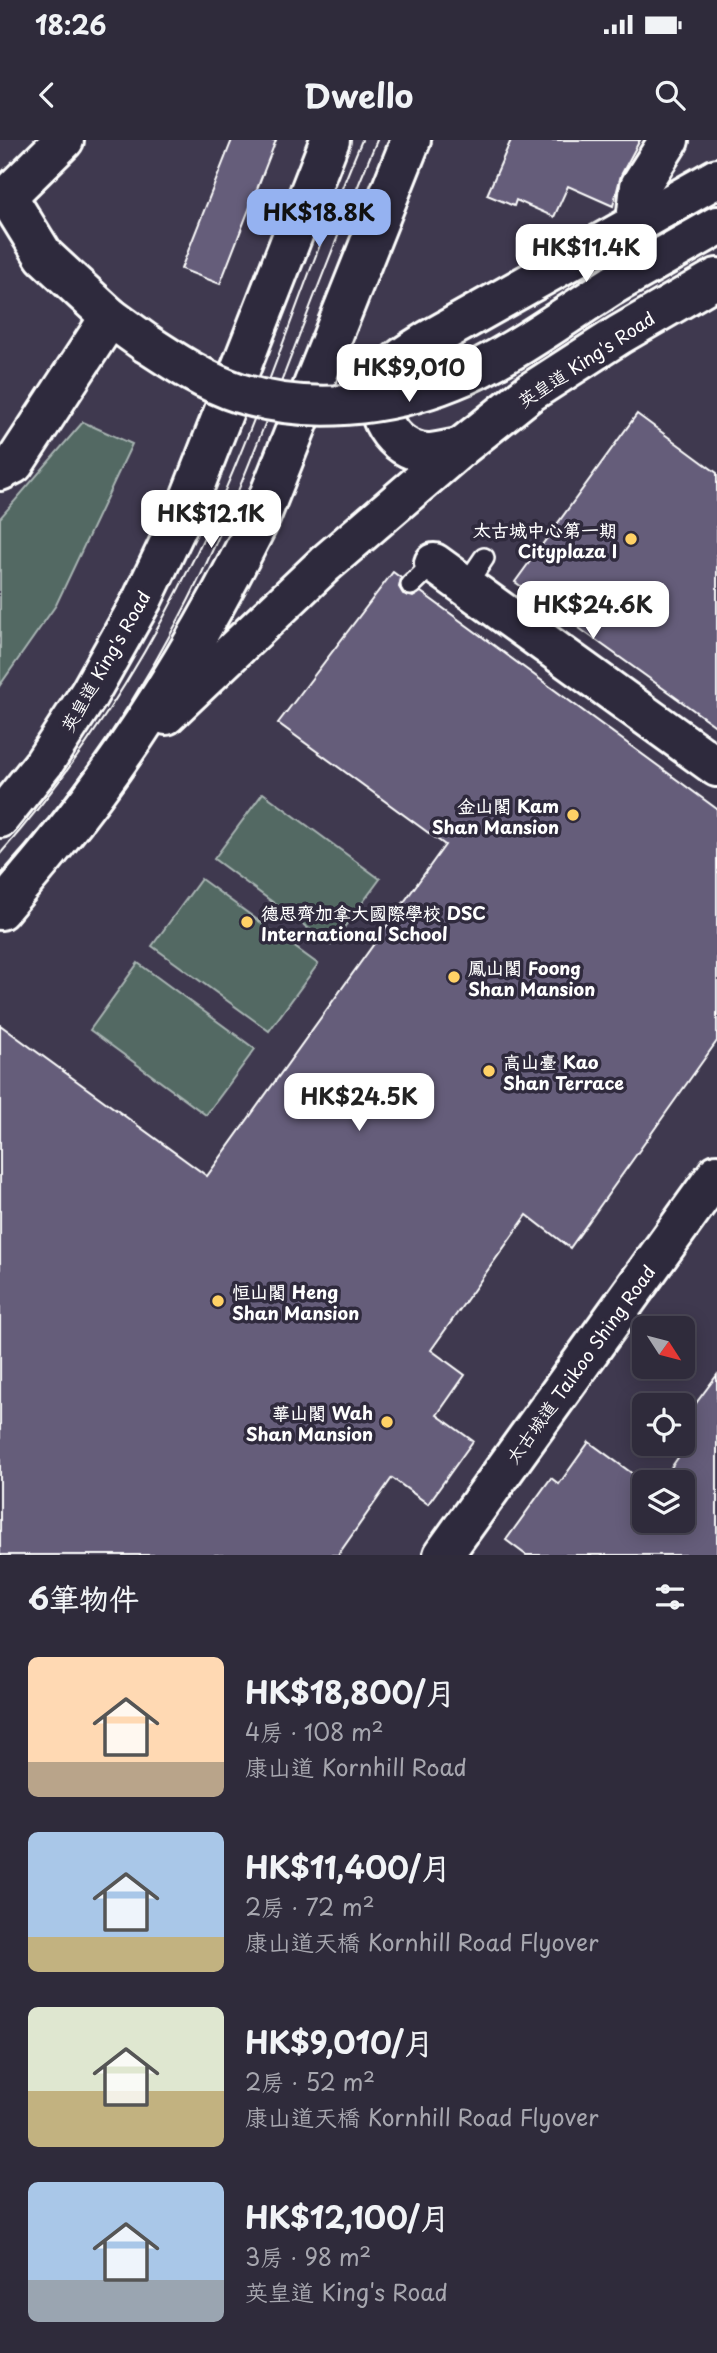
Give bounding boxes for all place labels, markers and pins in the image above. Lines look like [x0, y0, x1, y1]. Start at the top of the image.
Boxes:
pin: HK$18.8K [247, 190, 391, 249]
pin: HK$11.4K [514, 225, 658, 284]
pin: HK$9,010 [337, 344, 481, 404]
pin: HK$12.1K [139, 490, 283, 550]
place label: 太古城中心第一期 Cityplaza I [473, 516, 617, 564]
marker: 太古城中心第一期 Cityplaza I [623, 531, 639, 547]
pin: HK$24.6K [521, 582, 665, 641]
place label: 金山閣 Kam Shan Mansion [432, 792, 559, 840]
marker: 金山閣 Kam Shan Mansion [565, 807, 581, 823]
place label: 德思齊加拿大國際學校 DSC International School [261, 899, 486, 947]
marker: 德思齊加拿大國際學校 DSC International School [239, 914, 255, 930]
place label: 鳳山閣 Foong Shan Mansion [468, 954, 595, 1002]
marker: 鳳山閣 Foong Shan Mansion [446, 969, 462, 985]
place label: 高山臺 Kao Shan Terrace [503, 1048, 624, 1096]
marker: 高山臺 Kao Shan Terrace [481, 1063, 497, 1079]
pin: HK$24.5K [287, 1074, 431, 1133]
place label: 恒山閣 Heng Shan Mansion [232, 1278, 359, 1326]
marker: 恒山閣 Heng Shan Mansion [210, 1293, 226, 1309]
place label: 華山閣 Wah Shan Mansion [246, 1399, 373, 1447]
marker: 華山閣 Wah Shan Mansion [379, 1414, 395, 1430]

